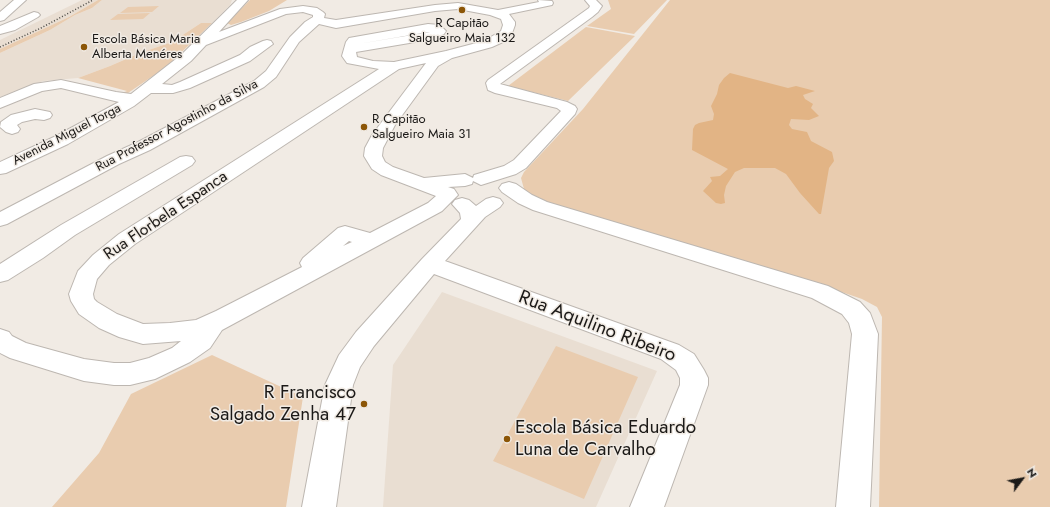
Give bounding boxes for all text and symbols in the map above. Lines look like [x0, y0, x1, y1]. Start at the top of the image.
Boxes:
marker: R Capitão Salgueiro Maia 132 [457, 5, 467, 15]
place label: R Capitão Salgueiro Maia 132 [409, 16, 515, 47]
place label: Escola Básica Maria Alberta Menéres [92, 32, 200, 63]
marker: Escola Básica Maria Alberta Menéres [79, 42, 89, 52]
street label: Rua Professor Agostinho da Silva [93, 77, 261, 175]
street label: Avenida Miguel Torga [10, 101, 124, 169]
place label: R Capitão Salgueiro Maia 31 [372, 112, 471, 143]
marker: R Capitão Salgueiro Maia 31 [359, 122, 369, 132]
street label: Rua Florbela Espanca [100, 167, 232, 265]
street label: Rua Aquilino Ribeiro [515, 286, 679, 368]
place label: R Francisco Salgado Zenha 47 [210, 382, 356, 426]
marker: R Francisco Salgado Zenha 47 [359, 399, 369, 409]
place label: Escola Básica Eduardo Luna de Carvalho [515, 417, 696, 461]
marker: Escola Básica Eduardo Luna de Carvalho [502, 434, 512, 444]
north arrow [1002, 459, 1042, 499]
text: N [1023, 465, 1041, 481]

